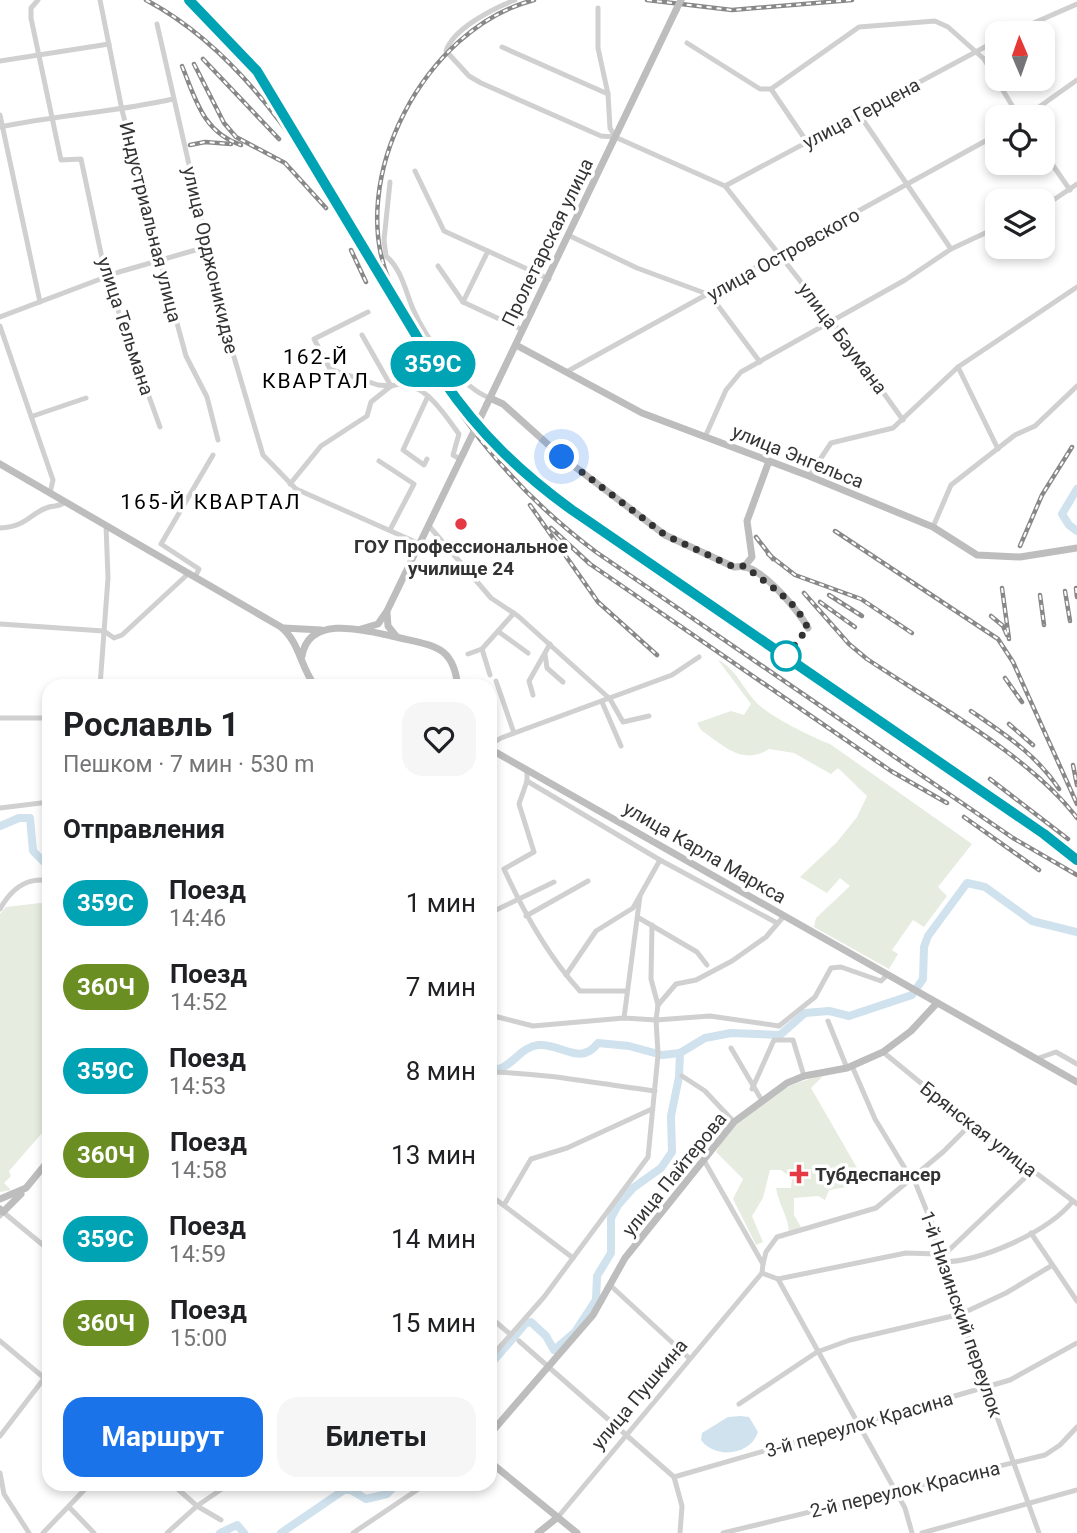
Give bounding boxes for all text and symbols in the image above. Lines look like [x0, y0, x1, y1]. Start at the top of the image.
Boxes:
north arrow [985, 21, 1055, 91]
map controls [985, 21, 1055, 259]
street label: улица Герцена [799, 73, 924, 154]
button: locate [985, 105, 1055, 175]
street label: Индустриальная улица [114, 119, 187, 325]
street label: Пролетарская улица [497, 155, 598, 330]
street label: улица Орджоникидзе [178, 164, 243, 356]
button: layers [985, 189, 1055, 259]
street label: улица Островского [703, 203, 864, 306]
street label: улица Тельмана [92, 254, 159, 398]
street label: улица Баумана [793, 278, 892, 399]
line badge: 359С [384, 341, 482, 387]
district label: 162-Й КВАРТАЛ [262, 345, 370, 393]
text: 359С [404, 350, 462, 378]
street label: улица Энгельса [729, 420, 867, 493]
your location [544, 439, 579, 474]
district label: 165-Й КВАРТАЛ [120, 490, 302, 514]
marker: ГОУ Профессиональное училище 24 [453, 516, 469, 532]
place label: ГОУ Профессиональное училище 24 [354, 535, 568, 580]
unlabelled marker [771, 641, 801, 671]
button: heart [402, 702, 476, 776]
text: Рославль 1 [63, 705, 239, 744]
text: Пешком · 7 мин · 530 m [63, 751, 314, 778]
street label: улица Карла Маркса [619, 796, 790, 908]
text: Отправления [63, 814, 225, 844]
text: Поезд [169, 875, 246, 905]
text: 1 мин [406, 888, 476, 918]
text: 359С [77, 889, 134, 917]
text: 14:46 [169, 905, 226, 932]
text: Поезд [170, 959, 247, 989]
text: 7 мин [406, 972, 476, 1002]
text: 360Ч [77, 973, 135, 1001]
text: 14:52 [170, 989, 227, 1016]
text: Поезд [169, 1043, 246, 1073]
text: 8 мин [406, 1056, 476, 1086]
text: 359С [77, 1057, 134, 1085]
text: 14:53 [169, 1073, 226, 1100]
street label: Брянская улица [916, 1077, 1042, 1182]
street label: улица Пайтерова [617, 1108, 731, 1241]
text: Поезд [170, 1127, 247, 1157]
text: 13 мин [391, 1140, 476, 1170]
text: 360Ч [77, 1141, 135, 1169]
text: 14:58 [170, 1157, 227, 1184]
place label: Тубдеспансер [815, 1163, 941, 1186]
marker: Тубдеспансер [789, 1164, 809, 1184]
street label: 1-й Низинский переулок [915, 1208, 1008, 1421]
text: Поезд [169, 1211, 246, 1241]
text: 14 мин [391, 1224, 476, 1254]
text: 359С [77, 1225, 134, 1253]
text: 14:59 [169, 1241, 226, 1268]
text: Поезд [170, 1295, 247, 1325]
text: 15 мин [391, 1308, 476, 1338]
text: 360Ч [77, 1309, 135, 1337]
text: 15:00 [170, 1325, 227, 1352]
street label: улица Пушкина [586, 1334, 692, 1454]
street label: 3-й переулок Красина [763, 1387, 955, 1462]
button: Маршрут [63, 1397, 263, 1477]
button: Билеты [277, 1397, 476, 1477]
street label: 2-й переулок Красина [808, 1456, 1002, 1523]

